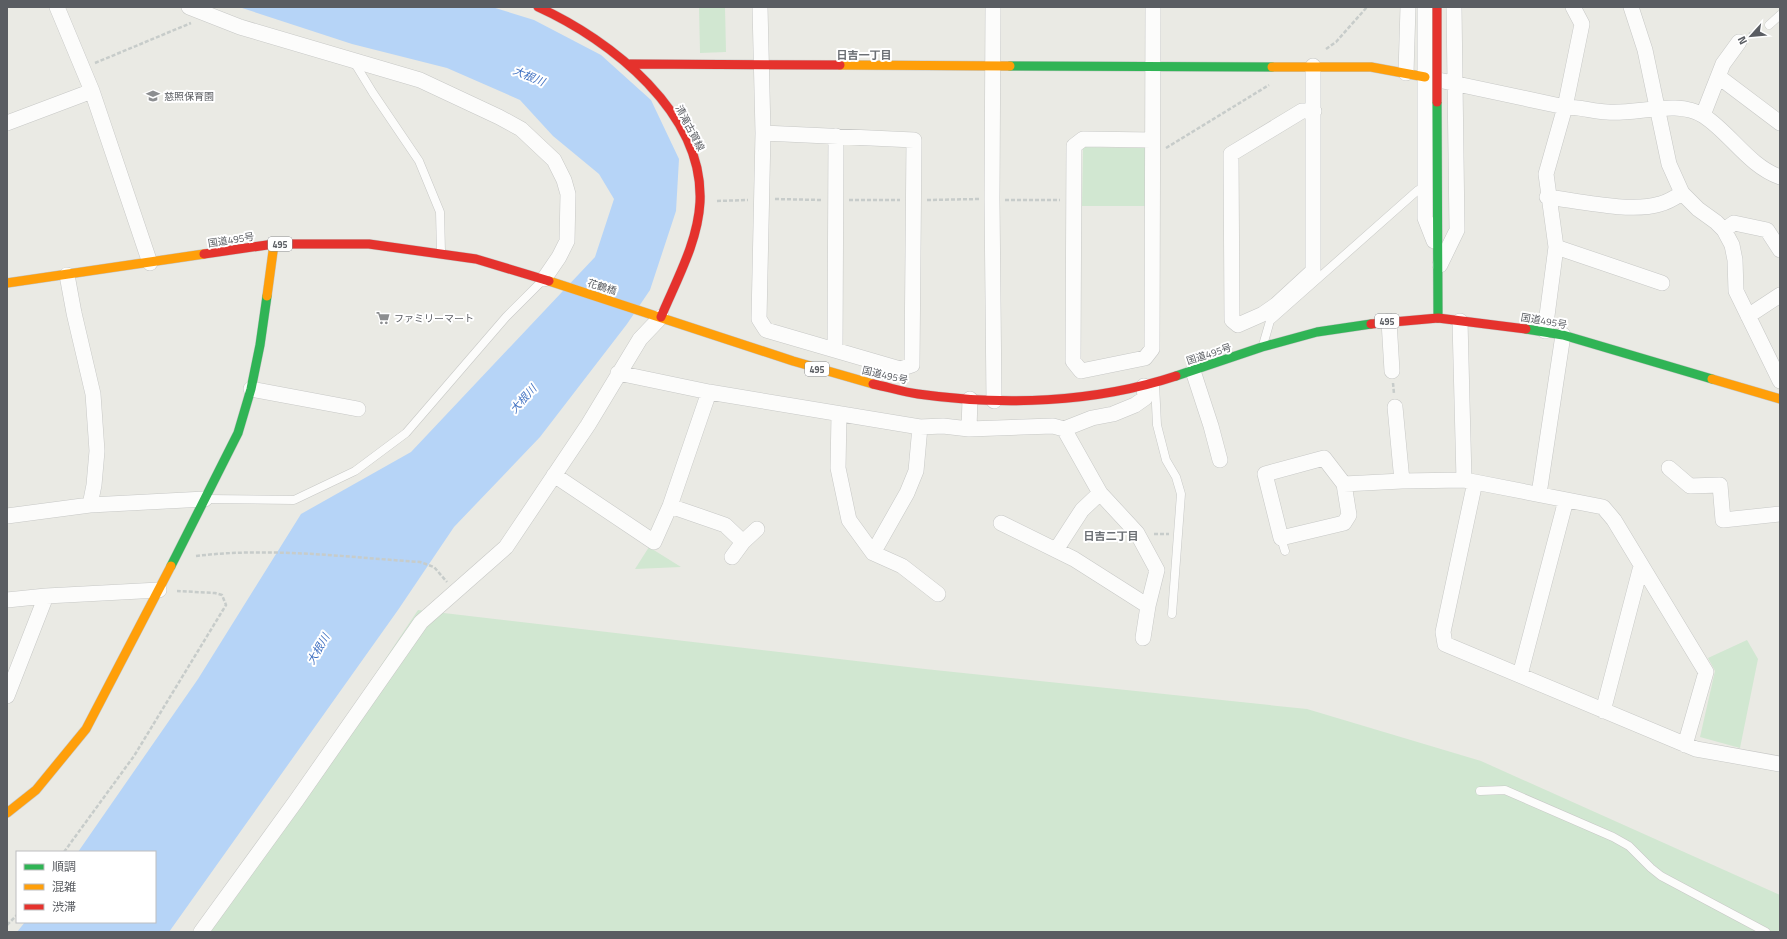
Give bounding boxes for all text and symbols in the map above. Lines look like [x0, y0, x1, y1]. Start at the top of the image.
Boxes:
north arrow [1731, 16, 1771, 56]
text: N [1733, 34, 1751, 48]
district label: 日吉一丁目 [837, 47, 892, 63]
water label: 大根川 [511, 62, 548, 90]
school or university icon: 慈照保育園 [145, 88, 161, 104]
place label: 慈照保育園 [164, 89, 214, 104]
street label: 清滝古賀線 [672, 102, 708, 154]
street label: 国道495号 [207, 229, 255, 251]
road number: 495 [268, 237, 292, 251]
street label: 花鶴橋 [585, 275, 619, 299]
supermarket icon: ファミリーマート [375, 310, 391, 326]
street label: 国道495号 [1520, 310, 1568, 332]
place label: ファミリーマート [394, 311, 474, 326]
road number: 495 [1375, 314, 1399, 328]
street label: 国道495号 [1184, 340, 1234, 368]
road number: 495 [805, 362, 829, 376]
street label: 国道495号 [861, 362, 909, 388]
water label: 大根川 [506, 381, 541, 417]
district label: 日吉二丁目 [1084, 528, 1139, 544]
water label: 大根川 [303, 630, 334, 667]
legend [16, 851, 156, 923]
text: 順調 [52, 857, 76, 876]
text: 混雑 [52, 877, 76, 896]
text: 渋滞 [52, 897, 76, 916]

